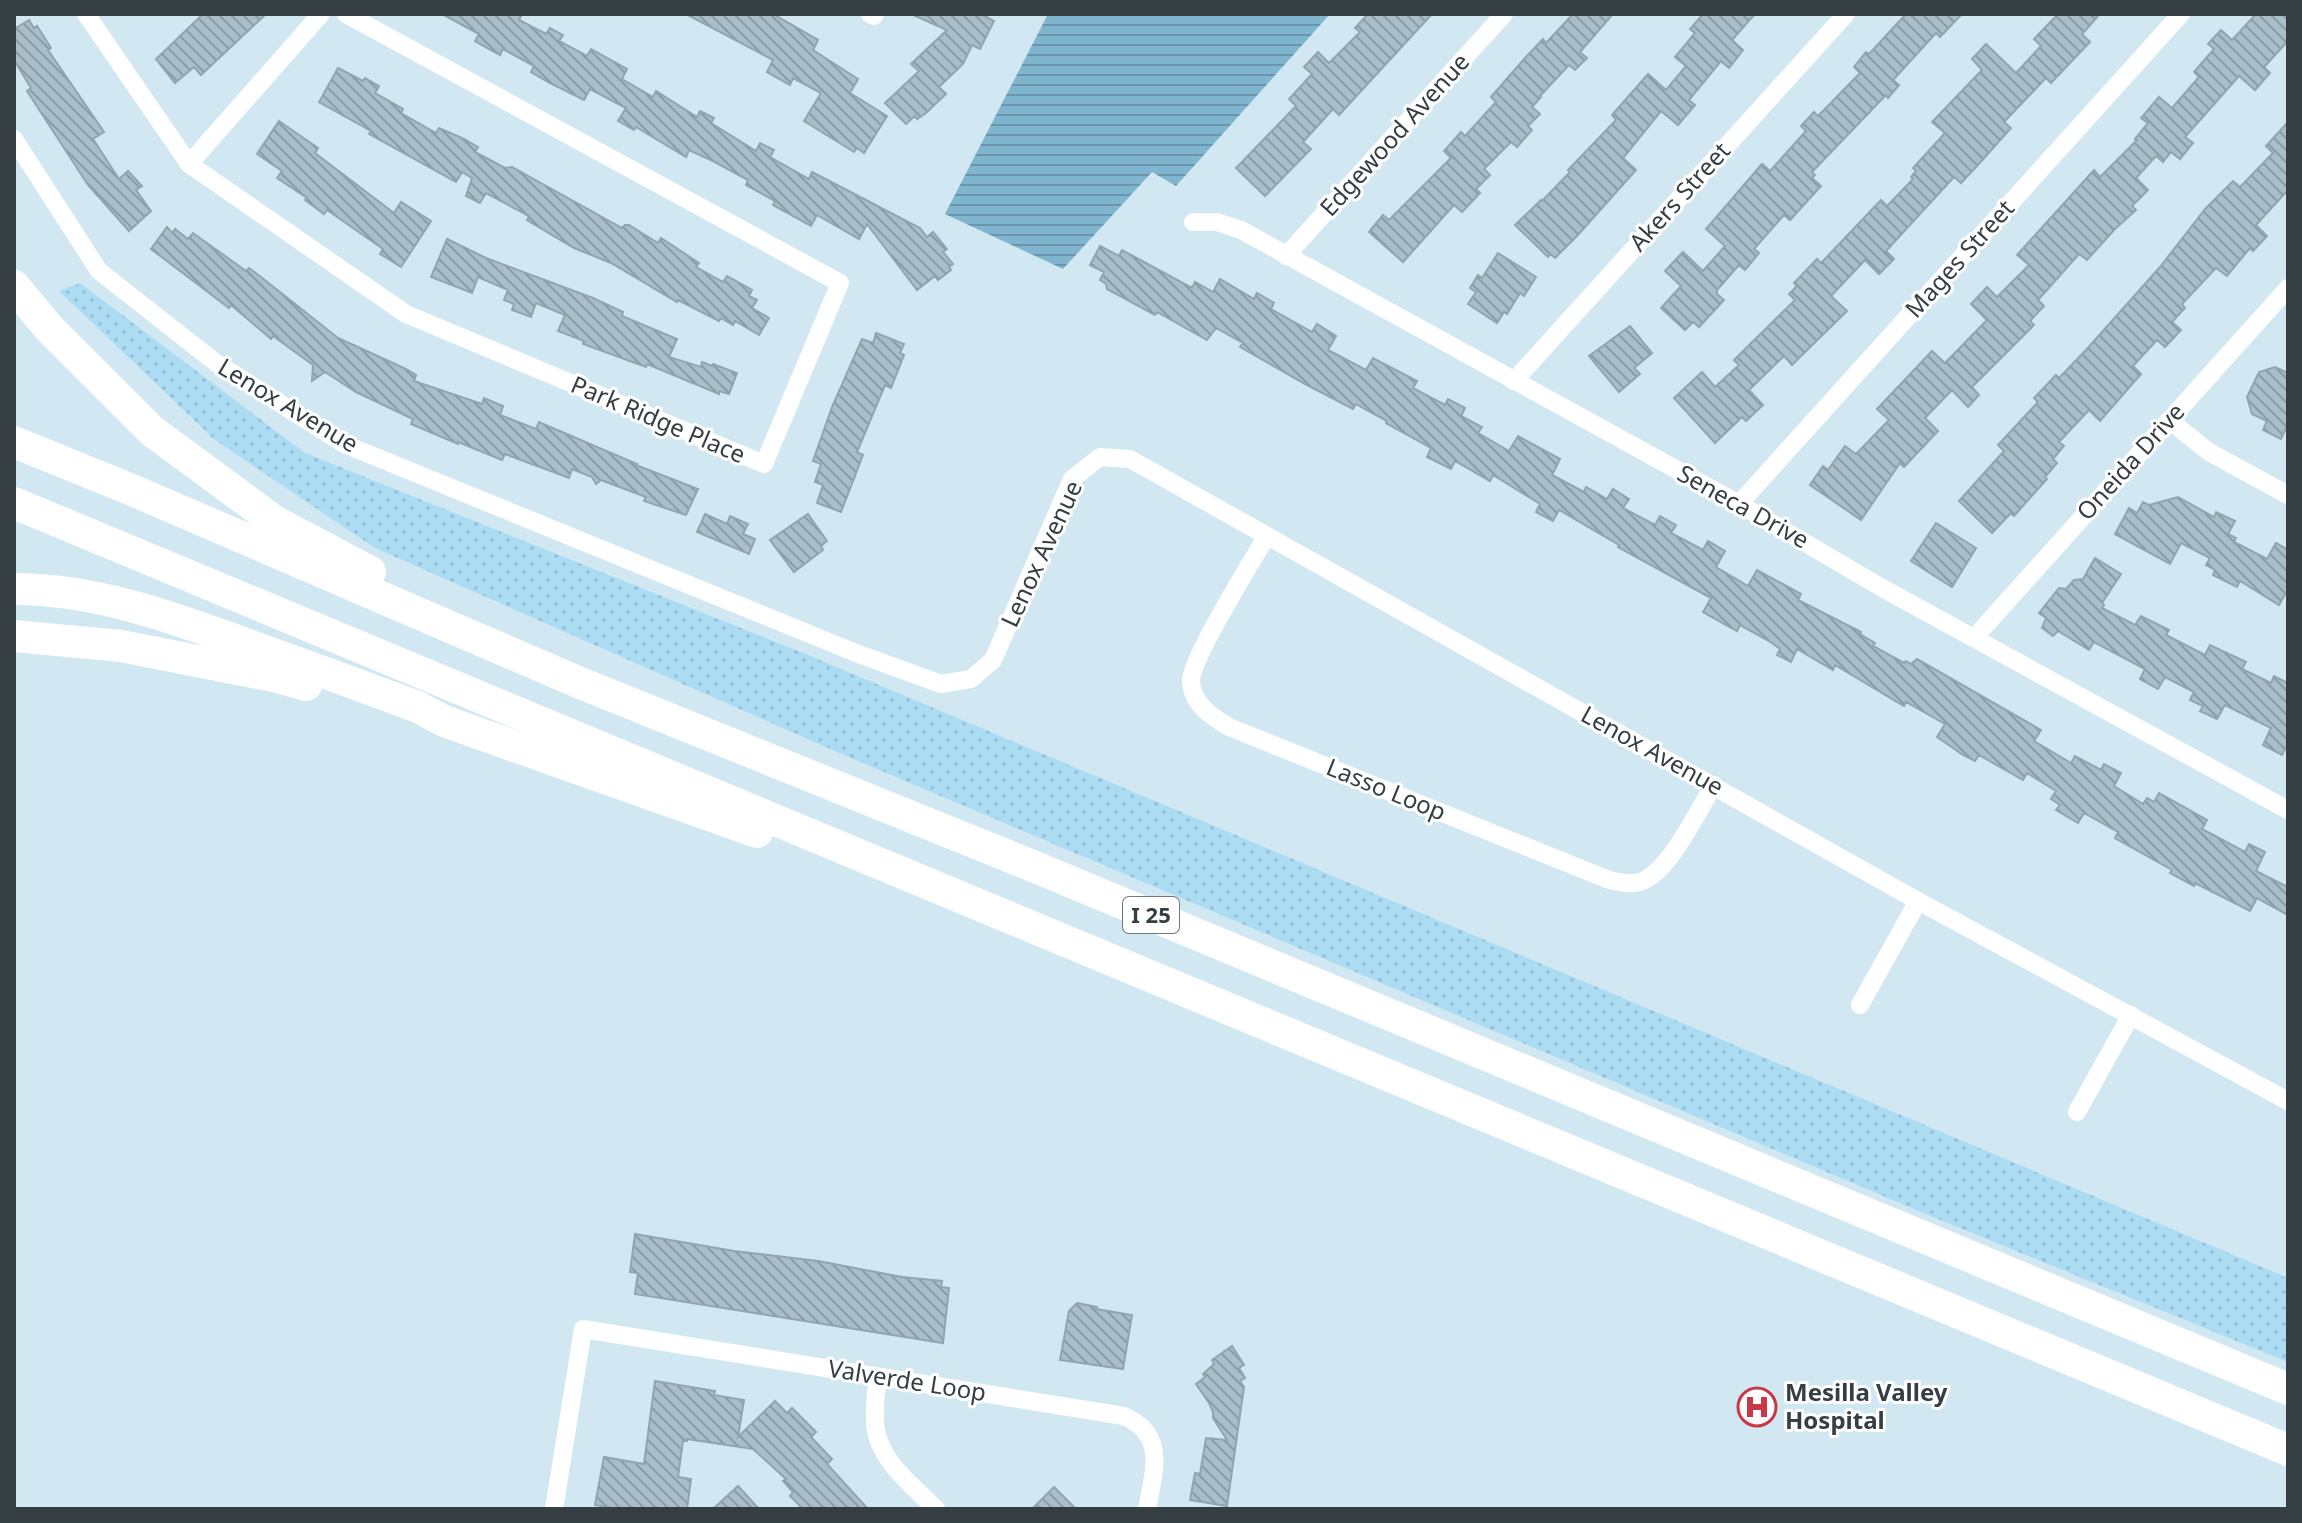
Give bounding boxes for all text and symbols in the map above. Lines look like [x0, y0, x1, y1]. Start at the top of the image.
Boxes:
street label: Edgewood Avenue [1312, 45, 1476, 223]
street label: Akers Street [1621, 134, 1737, 258]
street label: Mages Street [1897, 192, 2021, 324]
street label: Lenox Avenue [212, 350, 365, 460]
street label: Park Ridge Place [566, 367, 751, 470]
street label: Oneida Drive [2068, 395, 2191, 527]
street label: Seneca Drive [1672, 456, 1815, 555]
street label: Lenox Avenue [992, 475, 1089, 632]
street label: Lenox Avenue [1576, 697, 1730, 802]
street label: Lasso Loop [1322, 750, 1451, 828]
road number: I 25 [1123, 897, 1179, 933]
street label: Valverde Loop [826, 1351, 989, 1408]
place label: Mesilla Valley Hospital [1785, 1375, 1948, 1436]
hospital icon: Mesilla Valley Hospital [1736, 1386, 1778, 1428]

